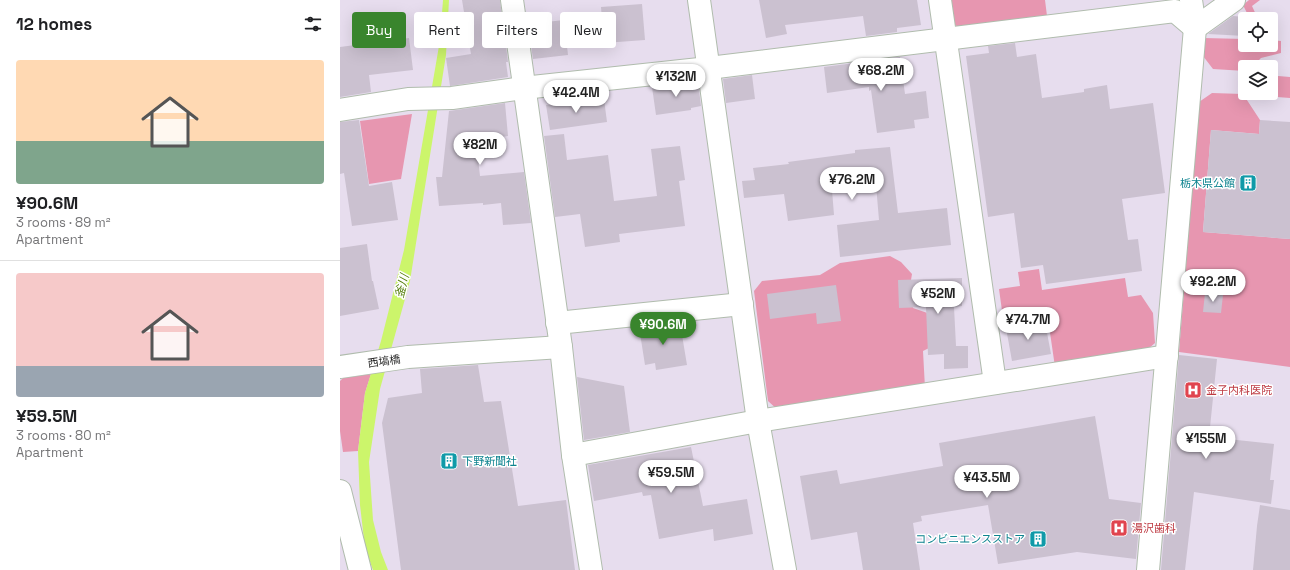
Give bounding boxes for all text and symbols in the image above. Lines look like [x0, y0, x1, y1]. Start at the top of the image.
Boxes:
chip: Buy [352, 12, 406, 48]
chip: Rent [414, 12, 474, 48]
chip: Filters [482, 12, 552, 48]
chip: New [560, 12, 616, 48]
map controls [1238, 12, 1278, 100]
button: locate [1238, 12, 1278, 52]
text: 12 homes [16, 13, 92, 35]
icon: filters [302, 13, 324, 35]
pin: ¥68.2M [848, 58, 914, 92]
button: layers [1238, 60, 1278, 100]
text: ¥68.2M [858, 62, 904, 79]
pin: ¥132M [648, 64, 704, 98]
text: ¥132M [655, 68, 697, 85]
pin: ¥42.4M [543, 80, 609, 114]
text: ¥42.4M [552, 84, 600, 101]
icon: home [134, 86, 206, 158]
pin: ¥82M [456, 132, 504, 166]
text: ¥82M [462, 136, 498, 153]
pin: ¥76.2M [819, 167, 885, 201]
text: ¥76.2M [829, 171, 875, 188]
building icon: 栃木県公館 [1238, 173, 1258, 193]
place label: 栃木県公館 [1180, 176, 1235, 190]
text: ¥90.6M [16, 192, 78, 214]
text: 3 rooms · 89 m² [16, 214, 110, 231]
text: Apartment [16, 231, 84, 248]
pin: ¥92.2M [1180, 269, 1246, 303]
water label: 釜川 [391, 270, 413, 300]
text: ¥92.2M [1190, 273, 1236, 290]
pin: ¥52M [914, 281, 962, 315]
text: ¥52M [921, 285, 955, 302]
icon: home [134, 299, 206, 371]
pin: ¥74.7M [995, 307, 1061, 341]
text: ¥74.7M [1005, 311, 1051, 328]
pin: ¥90.6M [630, 312, 696, 346]
text: ¥90.6M [639, 316, 687, 333]
street label: 西塙橋 [367, 352, 401, 370]
hospital icon: 金子内科医院 [1183, 380, 1203, 400]
place label: 金子内科医院 [1206, 383, 1272, 397]
text: ¥59.5M [16, 405, 77, 427]
pin: ¥155M [1178, 426, 1234, 460]
text: 3 rooms · 80 m² [16, 427, 111, 444]
text: ¥155M [1185, 430, 1227, 447]
text: Apartment [16, 444, 84, 461]
building icon: 下野新聞社 [439, 451, 459, 471]
place label: 下野新聞社 [462, 454, 517, 468]
pin: ¥59.5M [638, 460, 704, 494]
text: ¥59.5M [648, 464, 694, 481]
pin: ¥43.5M [954, 465, 1020, 499]
text: ¥43.5M [963, 469, 1011, 486]
hospital icon: 湯沢歯科 [1109, 518, 1129, 538]
place label: 湯沢歯科 [1132, 521, 1176, 535]
building icon: コンビニエンスストア [1028, 529, 1048, 549]
place label: コンビニエンスストア [915, 532, 1025, 546]

